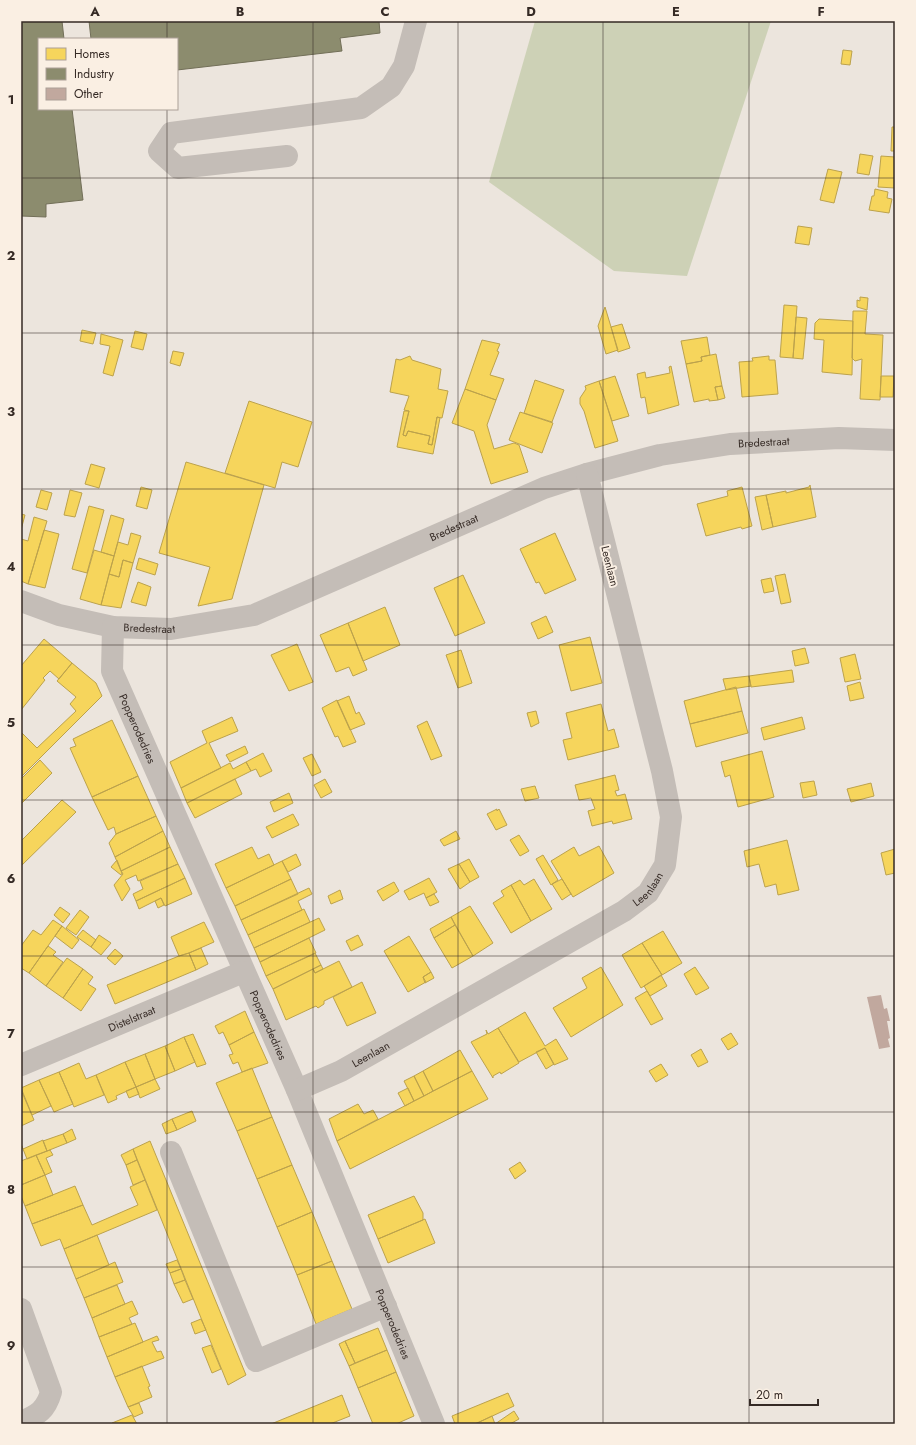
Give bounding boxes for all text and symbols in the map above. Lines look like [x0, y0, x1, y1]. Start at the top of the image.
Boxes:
text: A [89, 2, 100, 21]
text: B [236, 2, 245, 21]
text: C [380, 2, 390, 21]
text: D [526, 2, 536, 21]
text: E [672, 2, 680, 21]
text: F [817, 2, 825, 21]
legend [38, 38, 178, 110]
text: Homes [74, 45, 110, 63]
text: Industry [74, 65, 115, 83]
text: Other [74, 85, 104, 103]
text: 1 [8, 90, 14, 109]
text: 2 [7, 246, 15, 265]
text: 3 [7, 402, 15, 421]
street label: Bredestraat [738, 433, 790, 452]
street label: Bredestraat [427, 510, 481, 545]
street label: Leenlaan [597, 544, 623, 588]
text: 4 [6, 557, 16, 576]
street label: Bredestraat [123, 619, 177, 637]
street label: Popperodedries [115, 691, 160, 766]
text: 5 [7, 713, 15, 732]
text: 6 [7, 869, 16, 888]
street label: Leenlaan [629, 869, 667, 910]
street label: Popperodedries [246, 988, 291, 1063]
street label: Distelstraat [106, 1002, 158, 1036]
text: 7 [7, 1024, 15, 1043]
street label: Leenlaan [349, 1037, 392, 1071]
text: 8 [7, 1180, 15, 1199]
street label: Popperodedries [371, 1287, 415, 1362]
text: 9 [7, 1336, 16, 1355]
scale bar [750, 1381, 818, 1407]
text: 20 m [756, 1386, 783, 1404]

